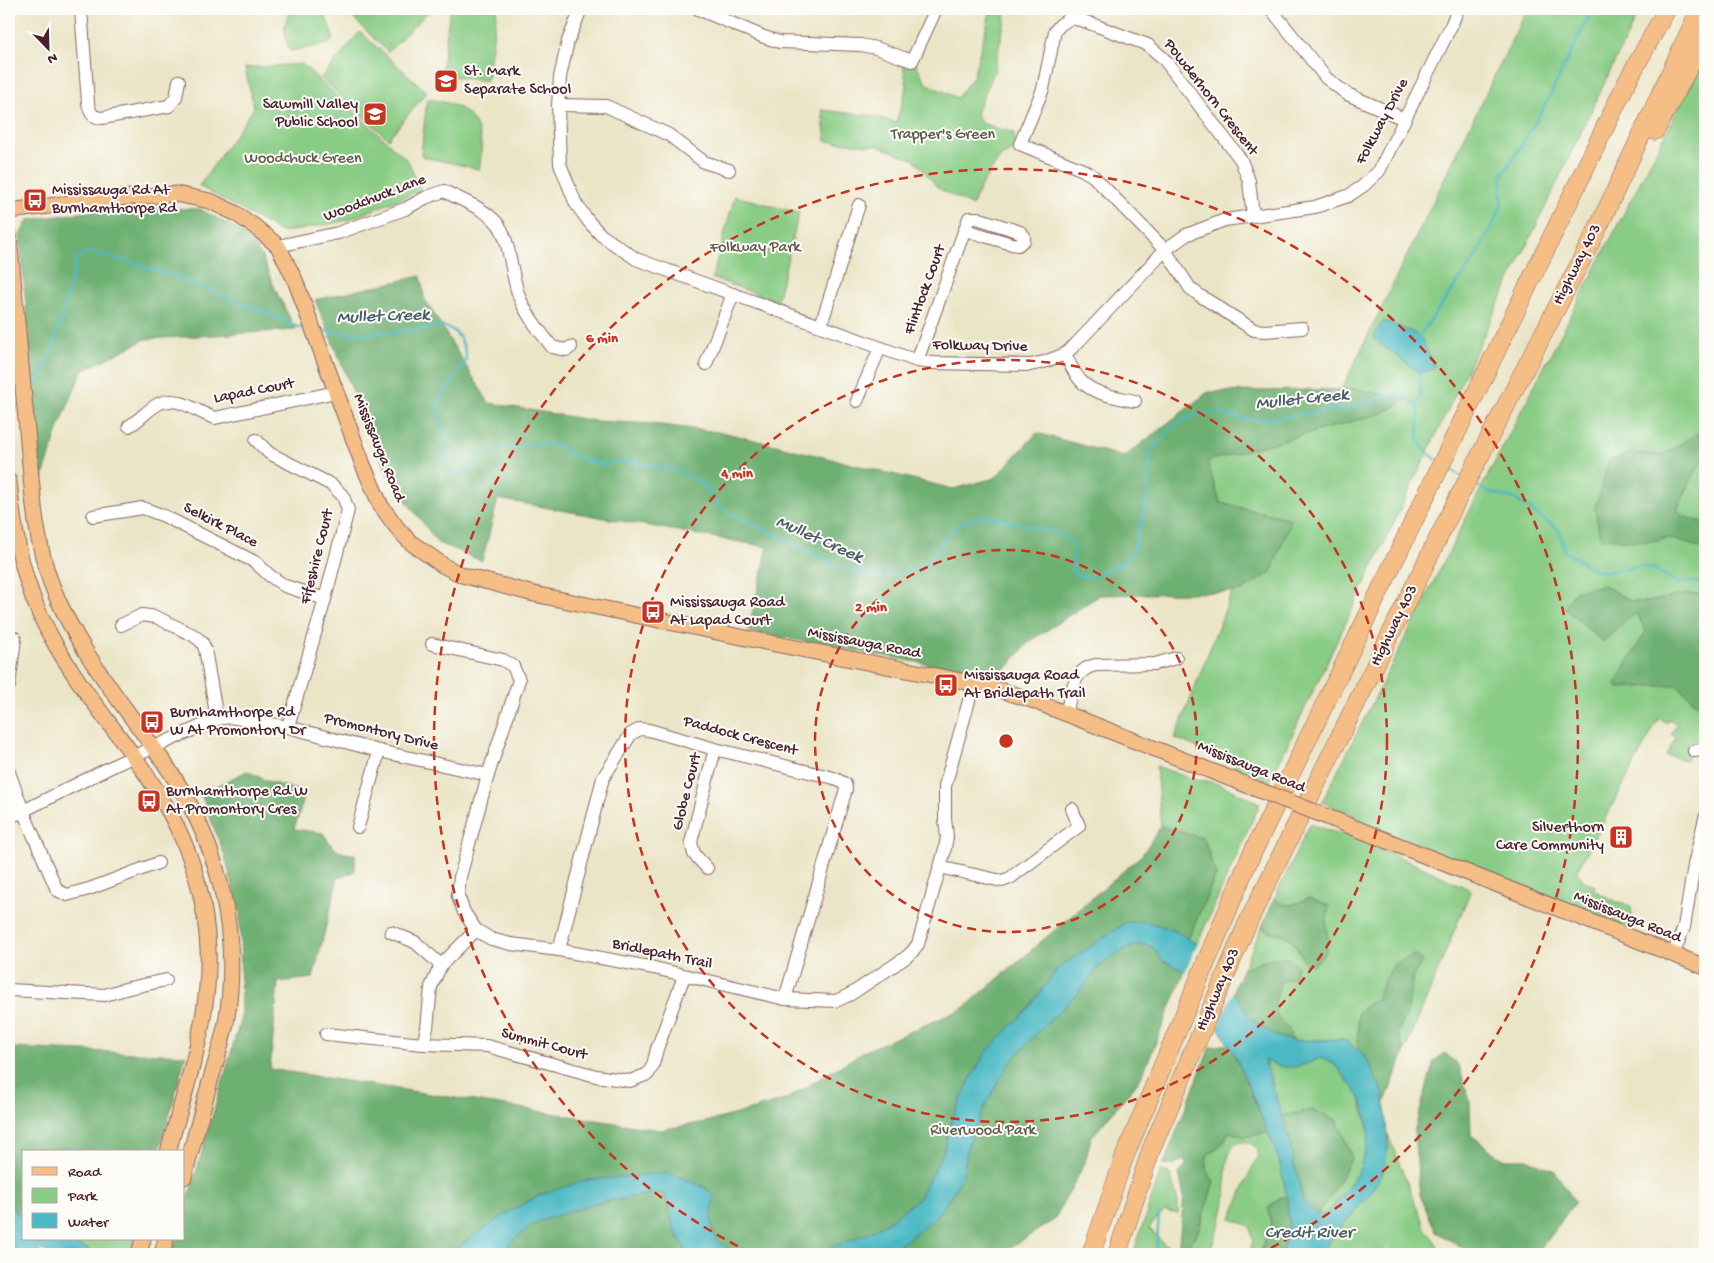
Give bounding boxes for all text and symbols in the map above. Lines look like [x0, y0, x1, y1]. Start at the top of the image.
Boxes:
north arrow [22, 22, 72, 72]
street label: Powderhorn Crescent [1158, 35, 1262, 161]
text: N [45, 48, 60, 67]
place label: St. Mark Separate School [464, 63, 571, 100]
school or university icon: St. Mark Separate School [433, 68, 459, 94]
street label: Folkway Drive [1352, 75, 1414, 169]
place label: Sawmill Valley Public School [263, 96, 358, 133]
school or university icon: Sawmill Valley Public School [362, 101, 388, 127]
park label: Trapper's Green [890, 126, 995, 145]
park label: Woodchuck Green [244, 150, 362, 169]
street label: Woodchuck Lane [321, 170, 430, 227]
place label: Mississauga Rd At Burnhamthorpe Rd [51, 182, 178, 219]
bus stop icon: Mississauga Rd At Burnhamthorpe Rd [22, 187, 48, 213]
street label: Highway 403 [1550, 221, 1606, 309]
park label: Folkway Park [709, 239, 802, 258]
street label: Flintlock Court [901, 241, 952, 338]
water label: Mullet Creek [336, 305, 432, 329]
text: 6 min [586, 330, 619, 348]
street label: Folkway Drive [931, 337, 1028, 357]
street label: Lapad Court [212, 375, 297, 409]
water label: Mullet Creek [1255, 385, 1351, 415]
street label: Mississauga Road [348, 391, 409, 506]
text: 4 min [720, 465, 754, 483]
street label: Selkirk Place [179, 499, 261, 553]
street label: Fifeshire Court [297, 506, 339, 607]
water label: Mullet Creek [772, 512, 867, 569]
street label: Highway 403 [1367, 582, 1423, 670]
place label: Mississauga Road At Lapad Court [670, 594, 786, 631]
bus stop icon: Mississauga Road At Lapad Court [640, 599, 666, 625]
text: 2 min [855, 599, 888, 617]
street label: Mississauga Road [806, 624, 924, 665]
place label: Mississauga Road At Bridlepath Trail [964, 667, 1086, 704]
bus stop icon: Mississauga Road At Bridlepath Trail [933, 672, 959, 698]
place label: Burnhamthorpe Rd W At Promontory Dr [169, 704, 307, 741]
bus stop icon: Burnhamthorpe Rd W At Promontory Dr [139, 709, 165, 735]
street label: Promontory Drive [321, 709, 441, 757]
street label: Paddock Crescent [680, 712, 801, 762]
centre of rings [997, 732, 1015, 750]
street label: Mississauga Road [1194, 738, 1309, 799]
street label: Globe Court [669, 750, 707, 833]
place label: Burnhamthorpe Rd W At Promontory Cres [165, 783, 308, 820]
bus stop icon: Burnhamthorpe Rd W At Promontory Cres [136, 788, 162, 814]
place label: Silverthorn Care Community [1496, 819, 1604, 856]
building icon: Silverthorn Care Community [1608, 824, 1634, 850]
street label: Mississauga Road [1570, 888, 1685, 949]
street label: Bridlepath Trail [609, 935, 714, 975]
street label: Highway 403 [1193, 946, 1245, 1034]
street label: Summit Court [499, 1024, 590, 1066]
park label: Riverwood Park [930, 1122, 1038, 1141]
legend [22, 1150, 185, 1240]
text: Road [68, 1164, 102, 1182]
text: Park [67, 1188, 98, 1206]
text: Water [68, 1214, 110, 1232]
water label: Credit River [1265, 1223, 1357, 1244]

